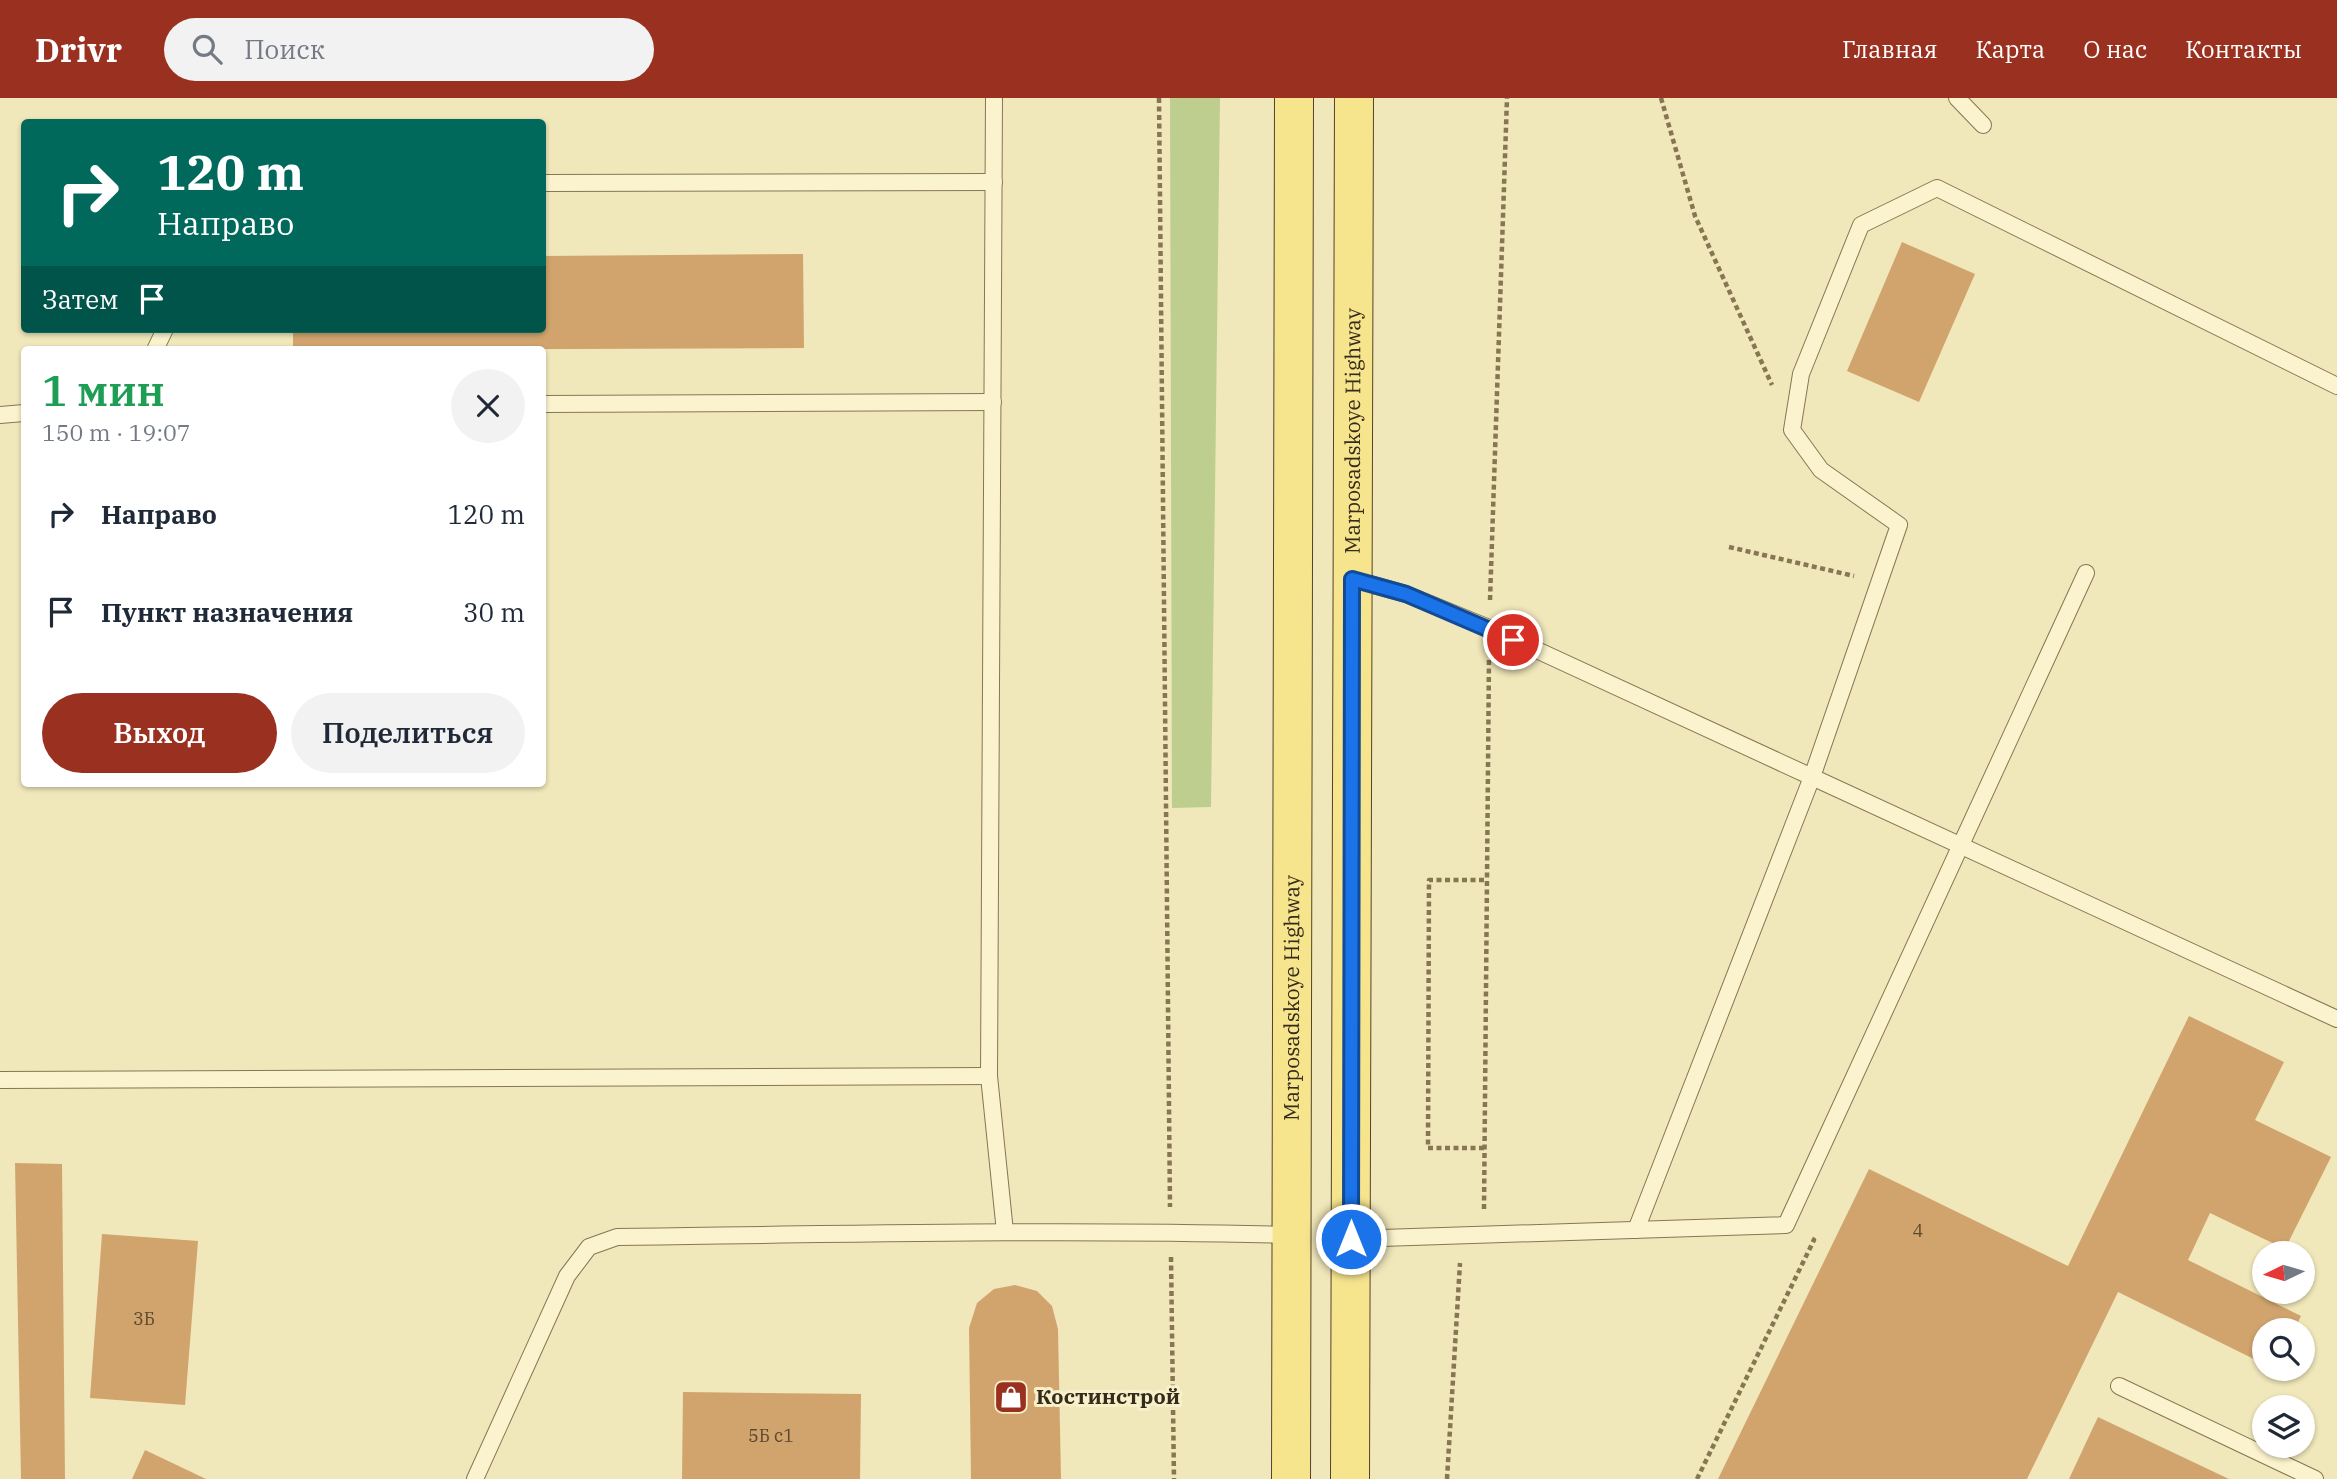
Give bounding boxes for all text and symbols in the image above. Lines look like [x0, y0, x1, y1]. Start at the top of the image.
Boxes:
search box [164, 18, 654, 81]
text: Drivr [35, 28, 122, 71]
icon: search [188, 30, 226, 68]
text: Поиск [244, 32, 325, 66]
text: Главная [1842, 33, 1938, 65]
text: Карта [1976, 33, 2045, 65]
text: О нас [2083, 33, 2147, 65]
text: Контакты [2185, 33, 2302, 65]
text: 120 m [157, 140, 304, 203]
icon: right [42, 147, 133, 238]
text: Направо [157, 202, 294, 244]
icon: arrive [133, 280, 171, 318]
text: Затем [42, 282, 119, 316]
street label: Marposadskoye Highway [1338, 307, 1366, 554]
text: 1 мин [42, 363, 165, 418]
button: close [451, 369, 525, 443]
text: 150 m · 19:07 [42, 417, 191, 447]
icon: right [42, 495, 80, 533]
text: Направо [101, 497, 217, 531]
text: 120 m [447, 497, 525, 531]
icon: arrive [42, 593, 80, 631]
text: Пункт назначения [101, 595, 353, 629]
text: 30 m [463, 595, 525, 629]
pin [1483, 610, 1543, 670]
icon: arrive [1494, 621, 1532, 659]
button: Выход [42, 693, 277, 773]
button: Поделиться [291, 693, 525, 773]
street label: Marposadskoye Highway [1277, 874, 1305, 1121]
position arrow [1314, 1202, 1388, 1276]
house number: 4 [1913, 1219, 1923, 1242]
north arrow [2252, 1241, 2315, 1304]
map controls [2252, 1241, 2315, 1458]
house number: 3Б [133, 1307, 155, 1330]
button: search [2252, 1318, 2315, 1381]
shop icon: Костинстрой [992, 1378, 1030, 1416]
place label: Костинстрой [1036, 1382, 1180, 1410]
button: layers [2252, 1395, 2315, 1458]
house number: 5Б с1 [748, 1424, 794, 1447]

